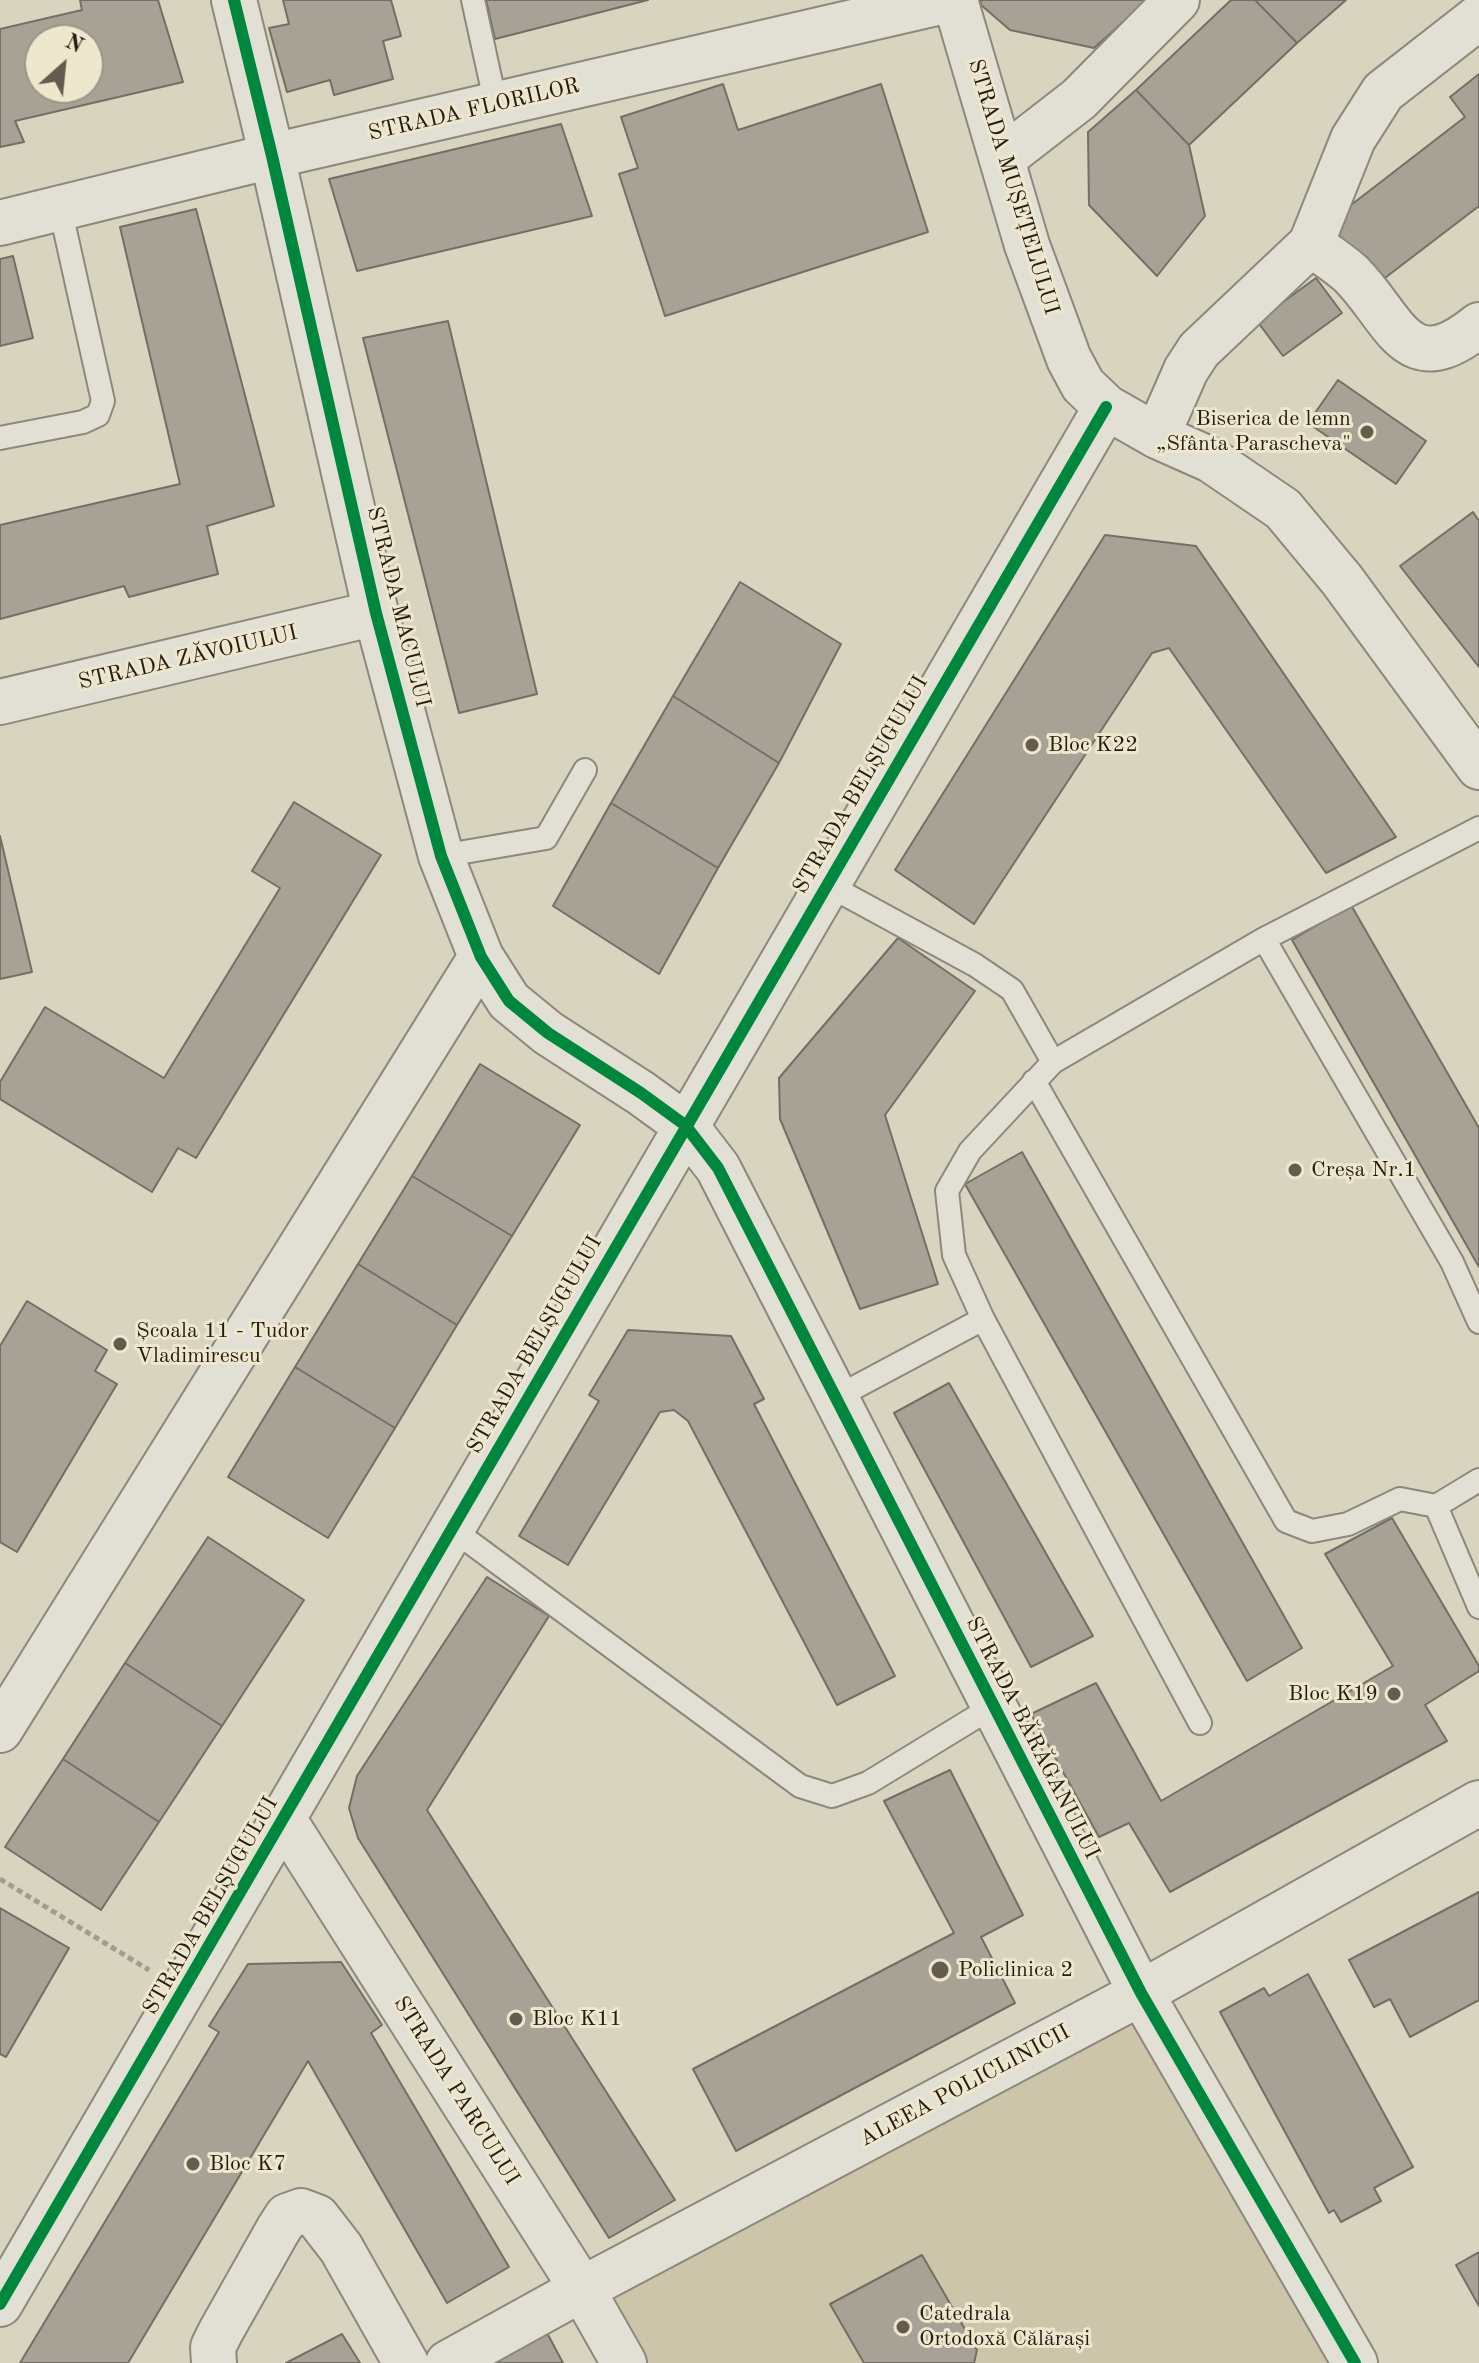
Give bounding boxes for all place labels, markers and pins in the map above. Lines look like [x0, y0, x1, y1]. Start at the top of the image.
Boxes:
place label: Biserica de lemn „Sfânta Parascheva" [1156, 406, 1351, 458]
marker: Biserica de lemn „Sfânta Parascheva" [1358, 423, 1376, 441]
place label: Bloc K22 [1048, 732, 1138, 758]
marker: Bloc K22 [1023, 736, 1041, 754]
place label: Creșa Nr.1 [1311, 1157, 1416, 1183]
marker: Creșa Nr.1 [1286, 1161, 1304, 1179]
place label: Școala 11 - Tudor Vladimirescu [136, 1318, 309, 1370]
marker: Școala 11 - Tudor Vladimirescu [111, 1335, 129, 1353]
place label: Bloc K19 [1288, 1681, 1378, 1707]
marker: Bloc K19 [1385, 1685, 1403, 1703]
place label: Policlinica 2 [958, 1957, 1073, 1983]
marker: Policlinica 2 [929, 1959, 951, 1981]
place label: Bloc K11 [532, 2006, 622, 2032]
marker: Bloc K11 [507, 2010, 525, 2028]
place label: Bloc K7 [209, 2151, 286, 2177]
marker: Bloc K7 [184, 2155, 202, 2173]
place label: Catedrala Ortodoxă Călărași [919, 2301, 1090, 2352]
marker: Catedrala Ortodoxă Călărași [894, 2318, 912, 2336]

